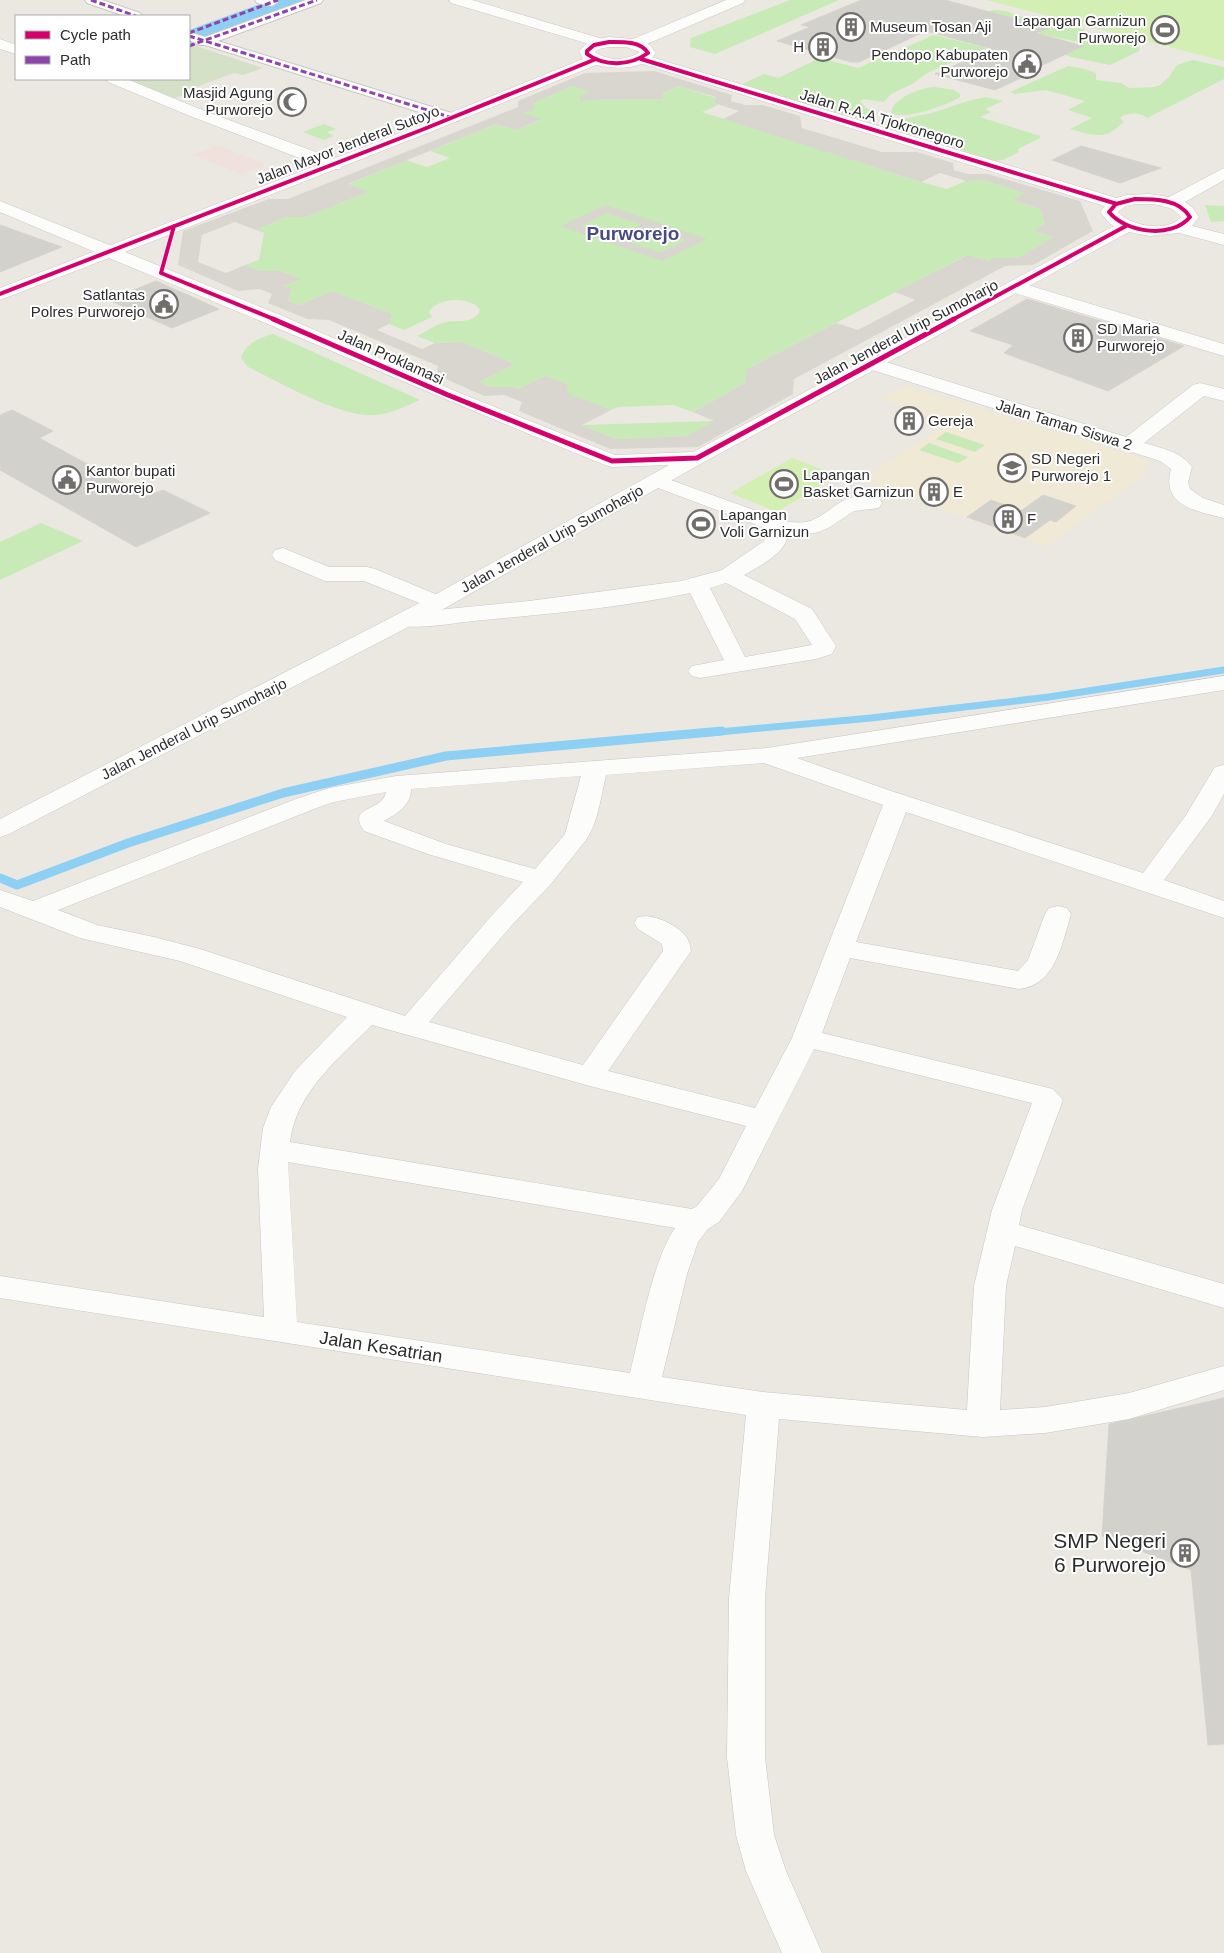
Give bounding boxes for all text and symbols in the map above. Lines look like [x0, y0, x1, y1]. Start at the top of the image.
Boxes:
building icon: Museum Tosan Aji [836, 12, 866, 42]
place label: Lapangan Garnizun Purworejo [1014, 12, 1146, 46]
legend [15, 15, 190, 80]
sports icon: Lapangan Garnizun Purworejo [1150, 15, 1180, 45]
place label: Museum Tosan Aji [870, 18, 991, 35]
text: Cycle path [60, 26, 131, 43]
building icon: H [808, 32, 838, 62]
place label: H [793, 38, 804, 55]
place label: Pendopo Kabupaten Purworejo [871, 46, 1008, 80]
public building icon: Pendopo Kabupaten Purworejo [1012, 49, 1042, 79]
text: Path [60, 51, 91, 68]
place label: Masjid Agung Purworejo [183, 84, 273, 118]
street label: Jalan R.A.A Tjokronegoro [798, 85, 966, 152]
mosque icon: Masjid Agung Purworejo [277, 87, 307, 117]
street label: Jalan Mayor Jenderal Sutoyo [254, 102, 442, 187]
district label: Purworejo [587, 223, 679, 244]
street label: Jalan Jenderal Urip Sumoharjo [811, 276, 1001, 387]
place label: Satlantas Polres Purworejo [31, 286, 145, 320]
public building icon: Satlantas Polres Purworejo [149, 289, 179, 319]
place label: SD Maria Purworejo [1097, 320, 1165, 354]
building icon: SD Maria Purworejo [1063, 323, 1093, 353]
street label: Jalan Proklamasi [336, 326, 447, 388]
street label: Jalan Taman Siswa 2 [994, 396, 1134, 453]
building icon: Gereja [894, 406, 924, 436]
place label: Gereja [928, 412, 974, 429]
place label: SD Negeri Purworejo 1 [1031, 450, 1111, 484]
school or university icon: SD Negeri Purworejo 1 [997, 453, 1027, 483]
place label: Kantor bupati Purworejo [86, 462, 175, 496]
public building icon: Kantor bupati Purworejo [52, 465, 82, 495]
place label: Lapangan Basket Garnizun [803, 466, 914, 500]
sports icon: Lapangan Basket Garnizun [769, 469, 799, 499]
building icon: E [919, 477, 949, 507]
street label: Jalan Jenderal Urip Sumoharjo [458, 481, 646, 596]
place label: E [953, 483, 963, 500]
building icon: F [993, 504, 1023, 534]
place label: Lapangan Voli Garnizun [720, 506, 809, 540]
sports icon: Lapangan Voli Garnizun [686, 509, 716, 539]
place label: F [1027, 510, 1036, 527]
street label: Jalan Jenderal Urip Sumoharjo [98, 674, 289, 783]
street label: Jalan Kesatrian [318, 1327, 444, 1367]
place label: SMP Negeri 6 Purworejo [1053, 1529, 1166, 1576]
building icon: SMP Negeri 6 Purworejo [1170, 1538, 1200, 1568]

